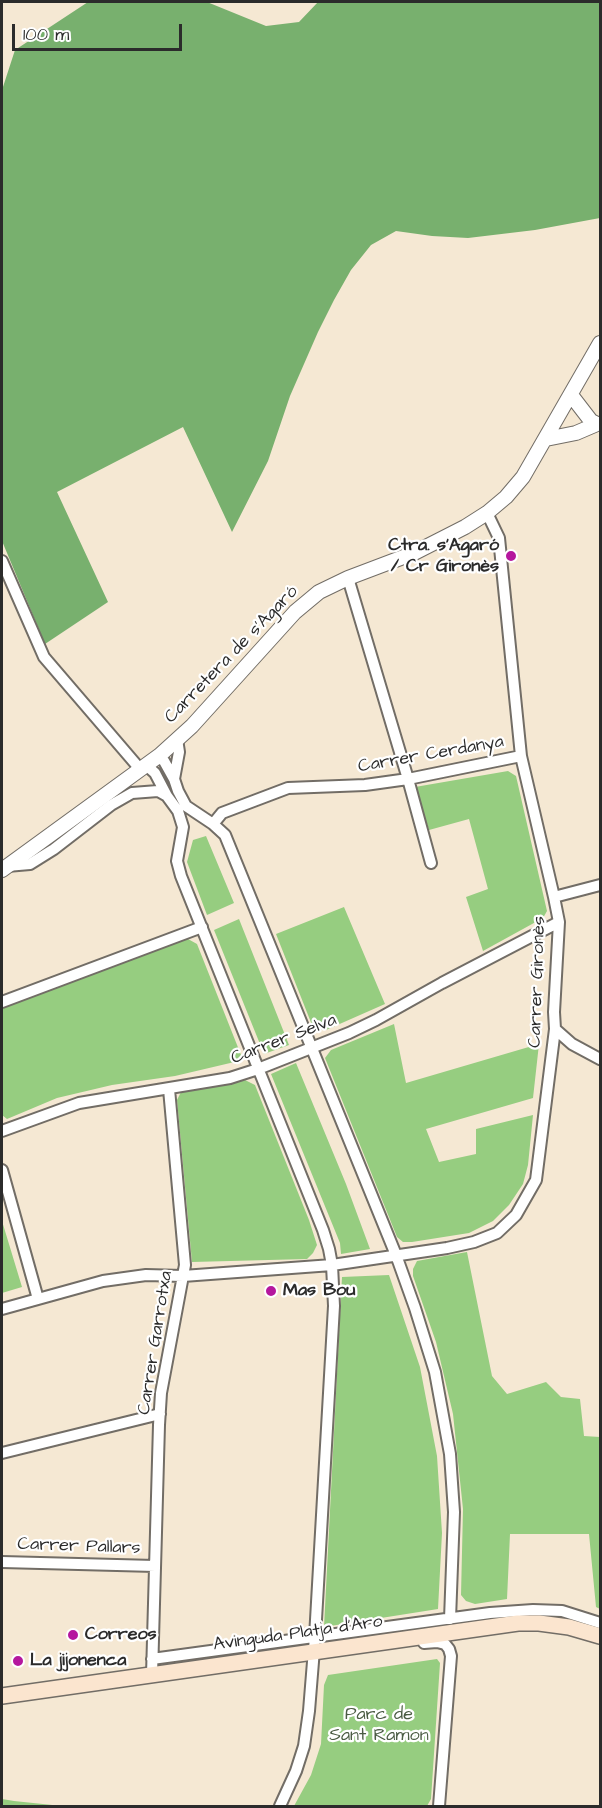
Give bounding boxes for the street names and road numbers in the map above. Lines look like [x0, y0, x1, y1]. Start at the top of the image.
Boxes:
street label: Carretera de s'Agaró [161, 582, 303, 728]
street label: Carrer Cerdanya [357, 732, 505, 778]
street label: Carrer Gironès [525, 916, 551, 1048]
street label: Carrer Selva [228, 1010, 340, 1070]
street label: Carrer Garrotxa [134, 1270, 178, 1416]
street label: Carrer Pallars [17, 1534, 141, 1560]
street label: Avinguda Platja d'Aro [212, 1611, 384, 1657]

